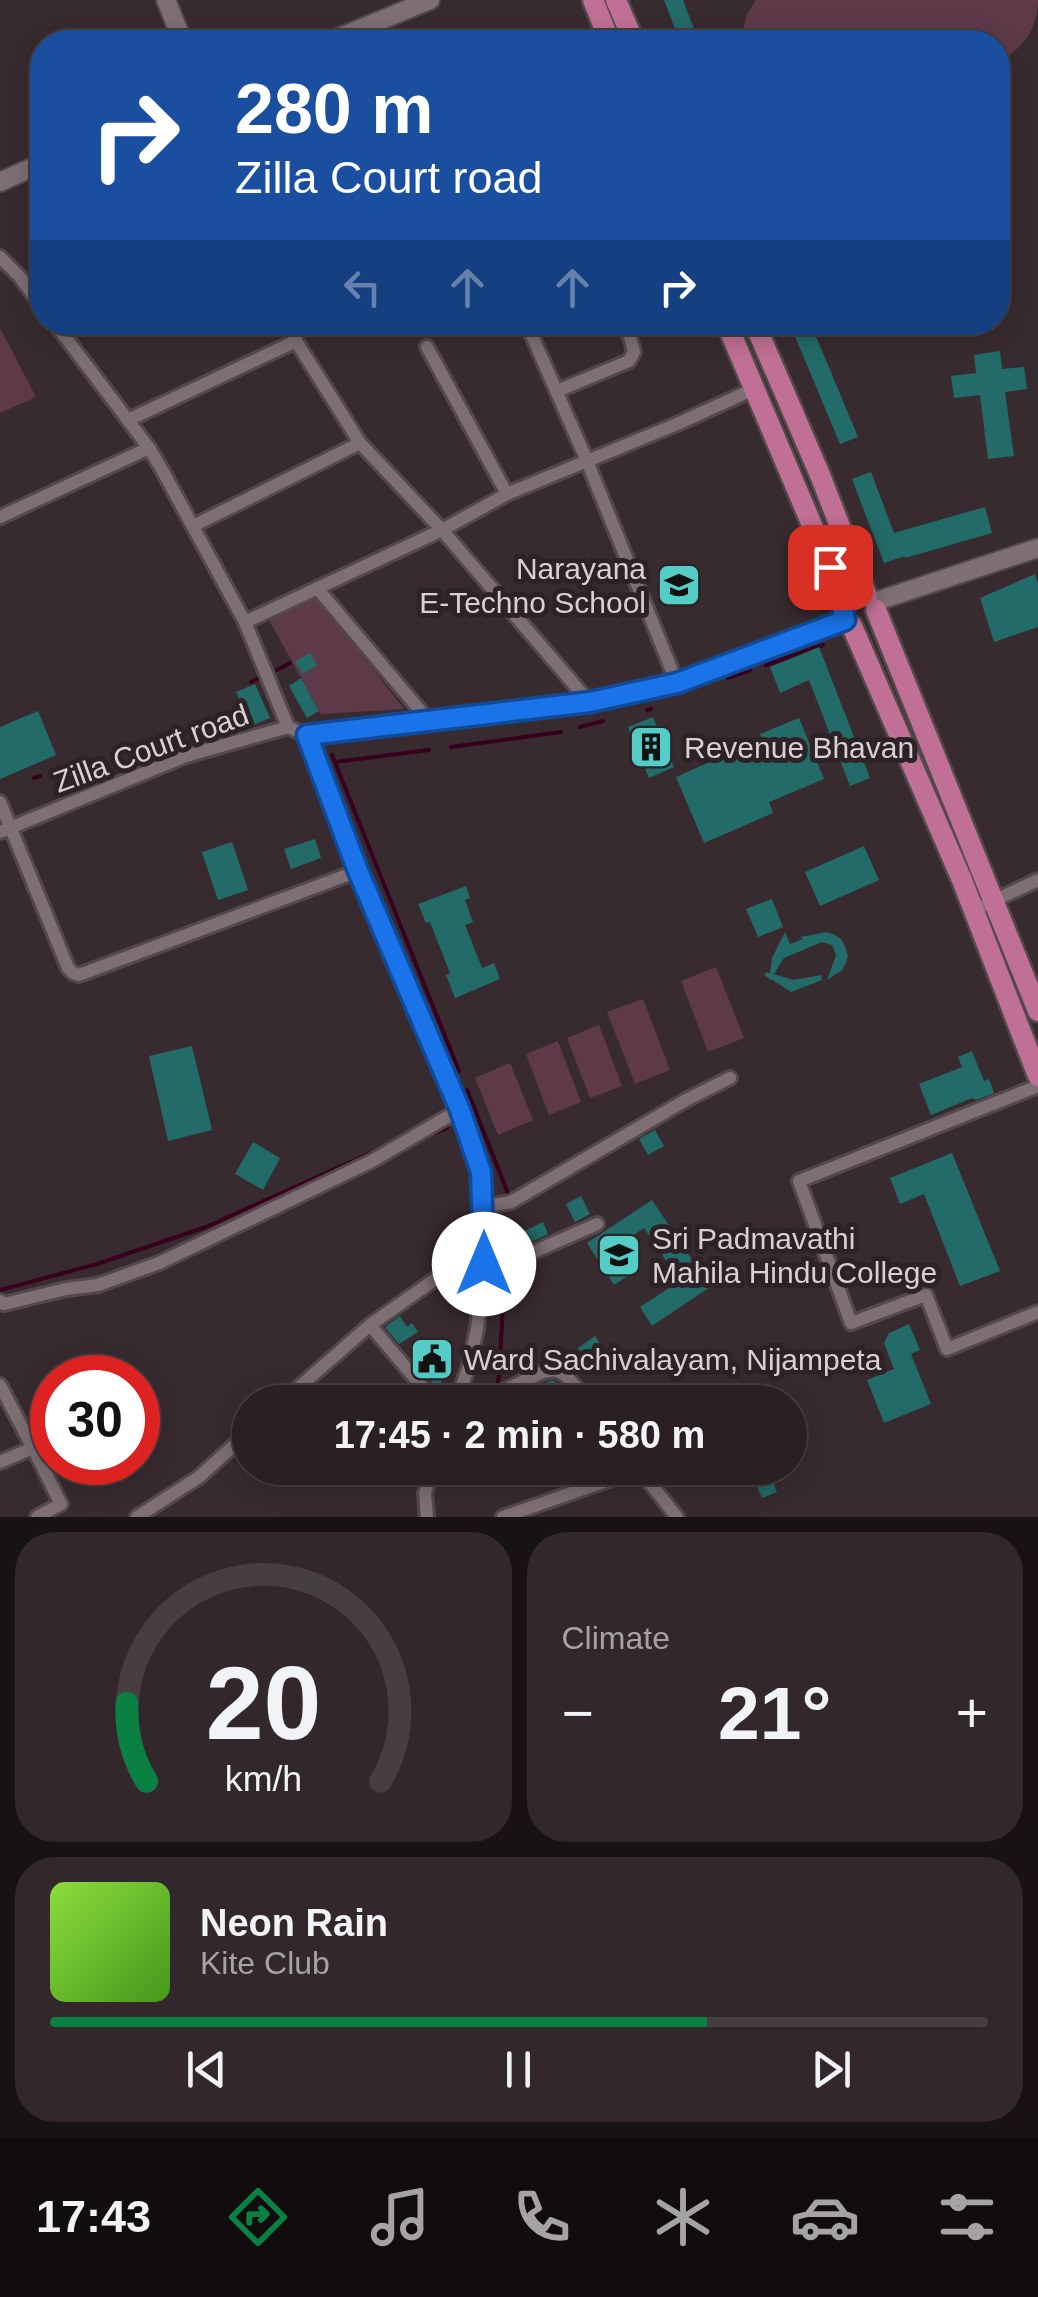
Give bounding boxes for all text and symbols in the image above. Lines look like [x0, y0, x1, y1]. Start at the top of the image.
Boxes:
icon: right [70, 70, 200, 200]
text: 280 m [235, 70, 433, 148]
text: Zilla Court road [235, 152, 543, 203]
icon: left [335, 260, 390, 315]
icon: ahead [440, 260, 495, 315]
icon: ahead [545, 260, 600, 315]
icon: right [650, 260, 705, 315]
pin [788, 525, 873, 610]
icon: arrive [803, 540, 858, 595]
place label: Narayana E-Techno School [419, 552, 646, 619]
school or university icon: Narayana E-Techno School [656, 562, 702, 608]
street label: Zilla Court road [49, 697, 253, 799]
building icon: Revenue Bhavan [628, 724, 674, 770]
place label: Revenue Bhavan [684, 731, 914, 764]
position arrow [432, 1212, 536, 1316]
place label: Sri Padmavathi Mahila Hindu College [652, 1222, 937, 1289]
school or university icon: Sri Padmavathi Mahila Hindu College [596, 1232, 642, 1278]
public building icon: Ward Sachivalayam, Nijampeta [409, 1336, 455, 1382]
place label: Ward Sachivalayam, Nijampeta [464, 1343, 882, 1376]
speed limit sign: 30 [30, 1355, 160, 1485]
text: 17:45 · 2 min · 580 m [334, 1414, 705, 1456]
text: Climate [562, 1620, 670, 1656]
text: 20 [205, 1645, 321, 1761]
text: 21° [718, 1671, 831, 1755]
text: − [562, 1682, 594, 1744]
text: + [956, 1682, 988, 1744]
text: km/h [225, 1759, 302, 1799]
text: Neon Rain [200, 1902, 388, 1944]
text: Kite Club [200, 1945, 330, 1981]
icon: previous [179, 2042, 234, 2097]
icon: pause [491, 2042, 546, 2097]
icon: next [804, 2042, 859, 2097]
icon: directions [223, 2182, 293, 2252]
icon: music [365, 2182, 435, 2252]
icon: phone [507, 2182, 577, 2252]
icon: climate [648, 2182, 718, 2252]
icon: car [790, 2182, 860, 2252]
icon: filters [932, 2182, 1002, 2252]
text: 17:43 [36, 2191, 151, 2242]

